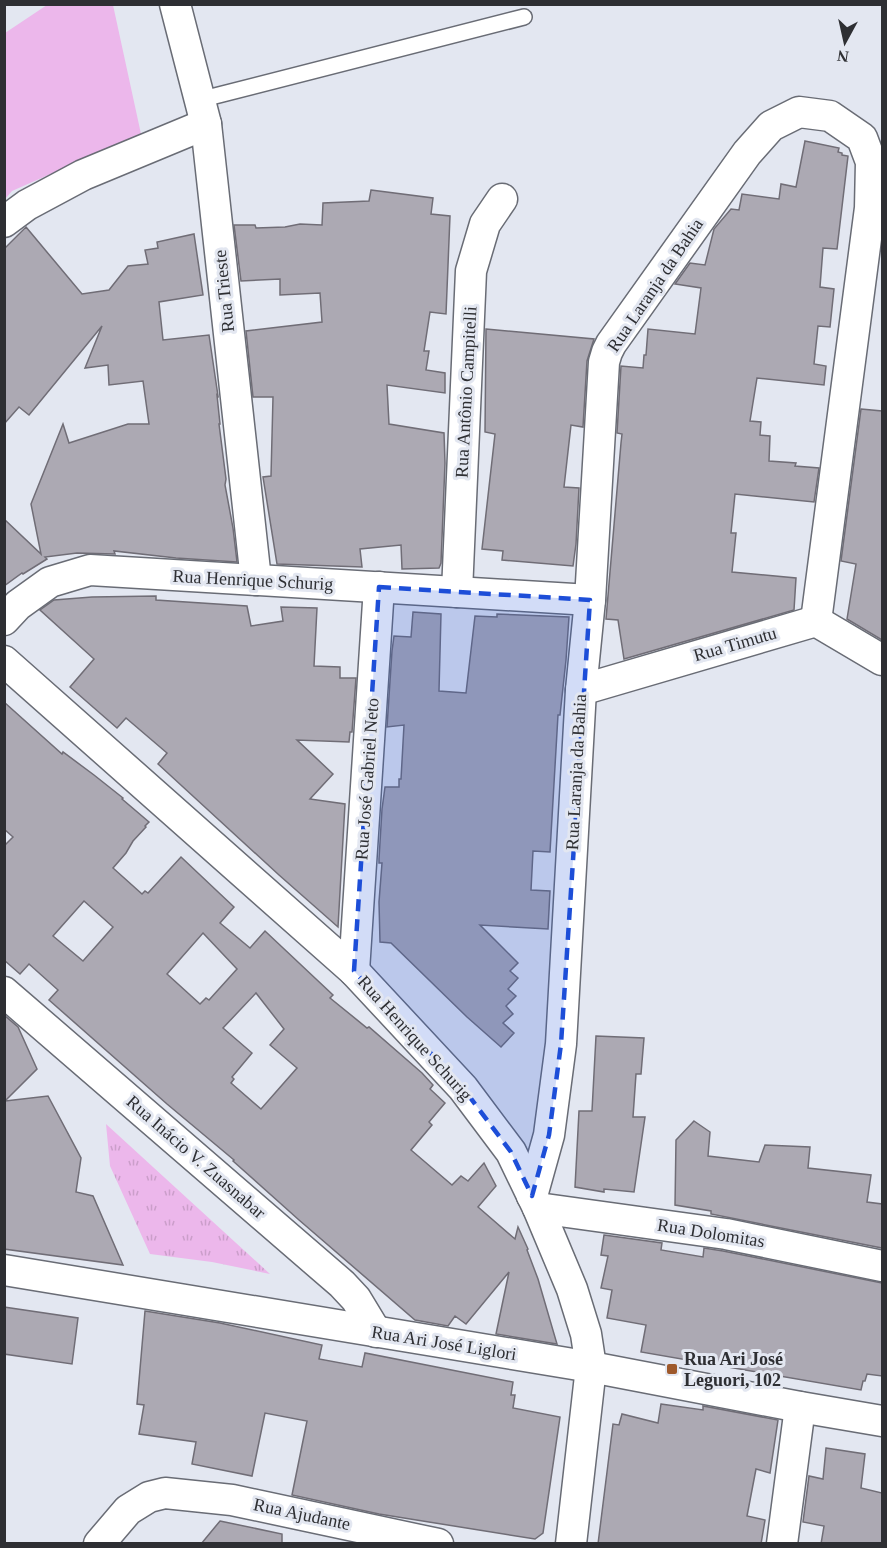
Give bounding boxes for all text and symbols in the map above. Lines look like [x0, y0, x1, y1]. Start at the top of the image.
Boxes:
north arrow [815, 12, 875, 72]
text: N [836, 47, 850, 66]
street label: Rua Laranja da Bahia [603, 215, 707, 355]
street label: Rua Trieste [210, 249, 238, 333]
street label: Rua Antônio Campitelli [452, 306, 480, 478]
street label: Rua Henrique Schurig [172, 566, 334, 594]
street label: Rua Timutu [691, 623, 779, 665]
street label: Rua Laranja da Bahia [562, 693, 590, 851]
street label: Rua José Gabriel Neto [351, 697, 383, 861]
street label: Rua Henrique Schurig [354, 971, 476, 1105]
street label: Rua Inácio V. Zuasnabar [123, 1091, 269, 1223]
street label: Rua Dolomitas [656, 1215, 766, 1251]
street label: Rua Ari José Liglori [370, 1322, 518, 1364]
place label: Rua Ari José Leguori, 102 [684, 1349, 783, 1390]
marker: Rua Ari José Leguori, 102 [665, 1362, 679, 1376]
street label: Rua Ajudante [252, 1494, 352, 1534]

